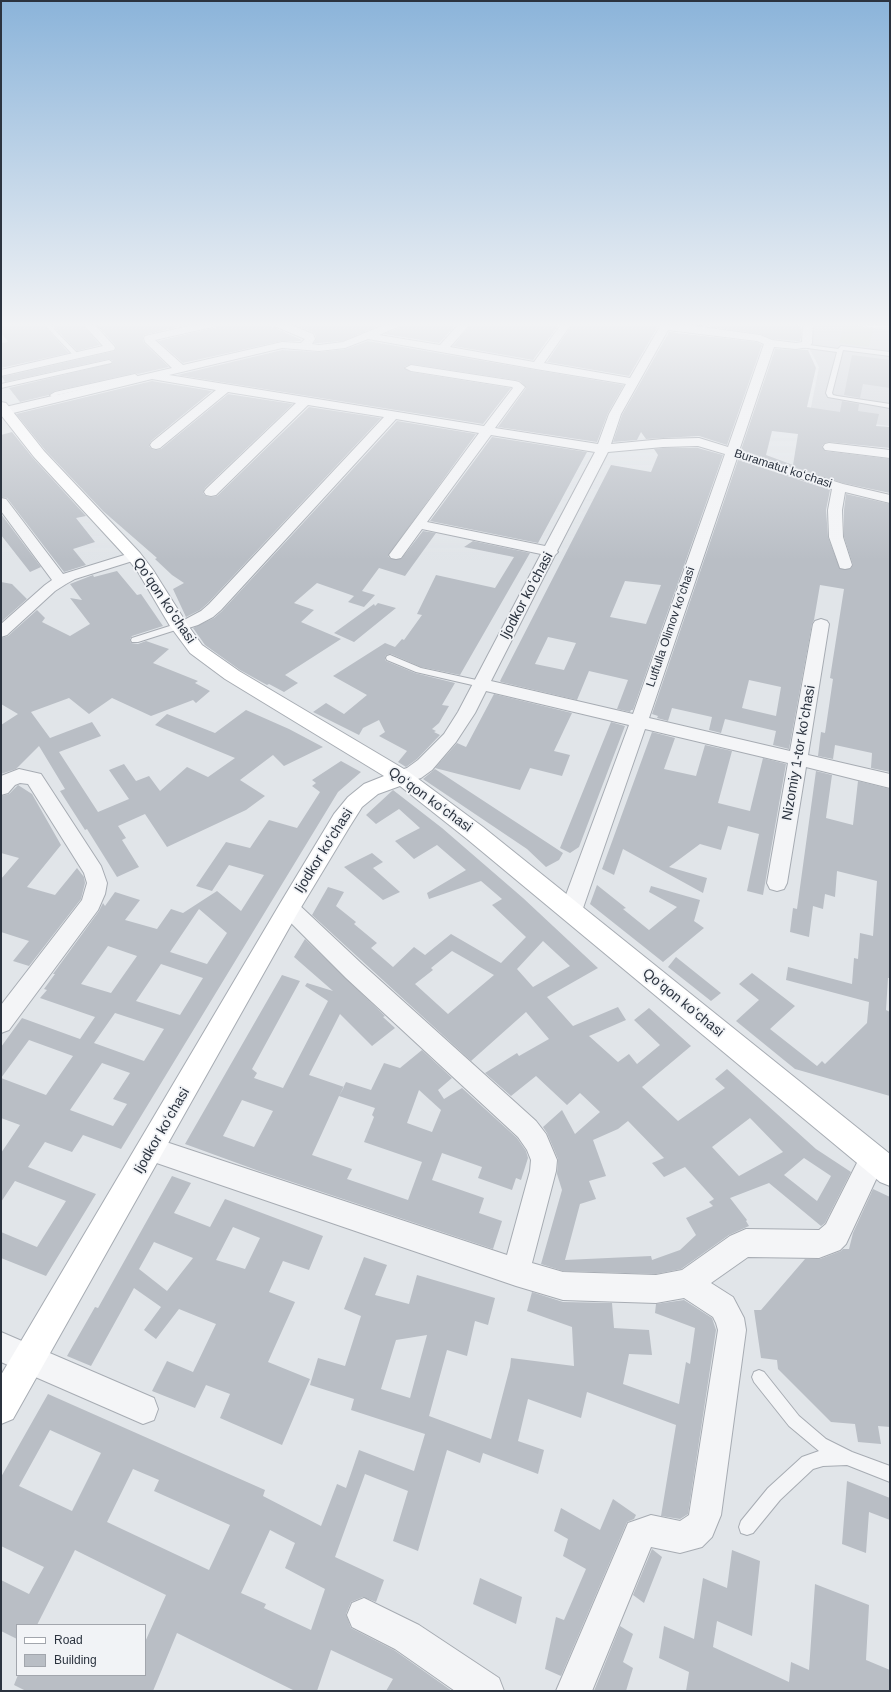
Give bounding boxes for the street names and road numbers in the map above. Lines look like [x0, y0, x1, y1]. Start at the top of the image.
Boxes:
street label: Buramatut koʻchasi [732, 446, 834, 492]
street label: Ijodkor koʻchasi [497, 549, 557, 643]
street label: Qoʻqon koʻchasi [129, 555, 199, 647]
street label: Lutfulla Olimov koʻchasi [644, 565, 698, 689]
street label: Nizomiy 1-tor koʼchasi [779, 684, 819, 822]
street label: Qoʻqon koʻchasi [385, 764, 475, 836]
street label: Ijodkor koʻchasi [291, 806, 357, 896]
street label: Qoʻqon koʻchasi [639, 965, 727, 1041]
street label: Ijodkor koʻchasi [131, 1085, 193, 1177]

